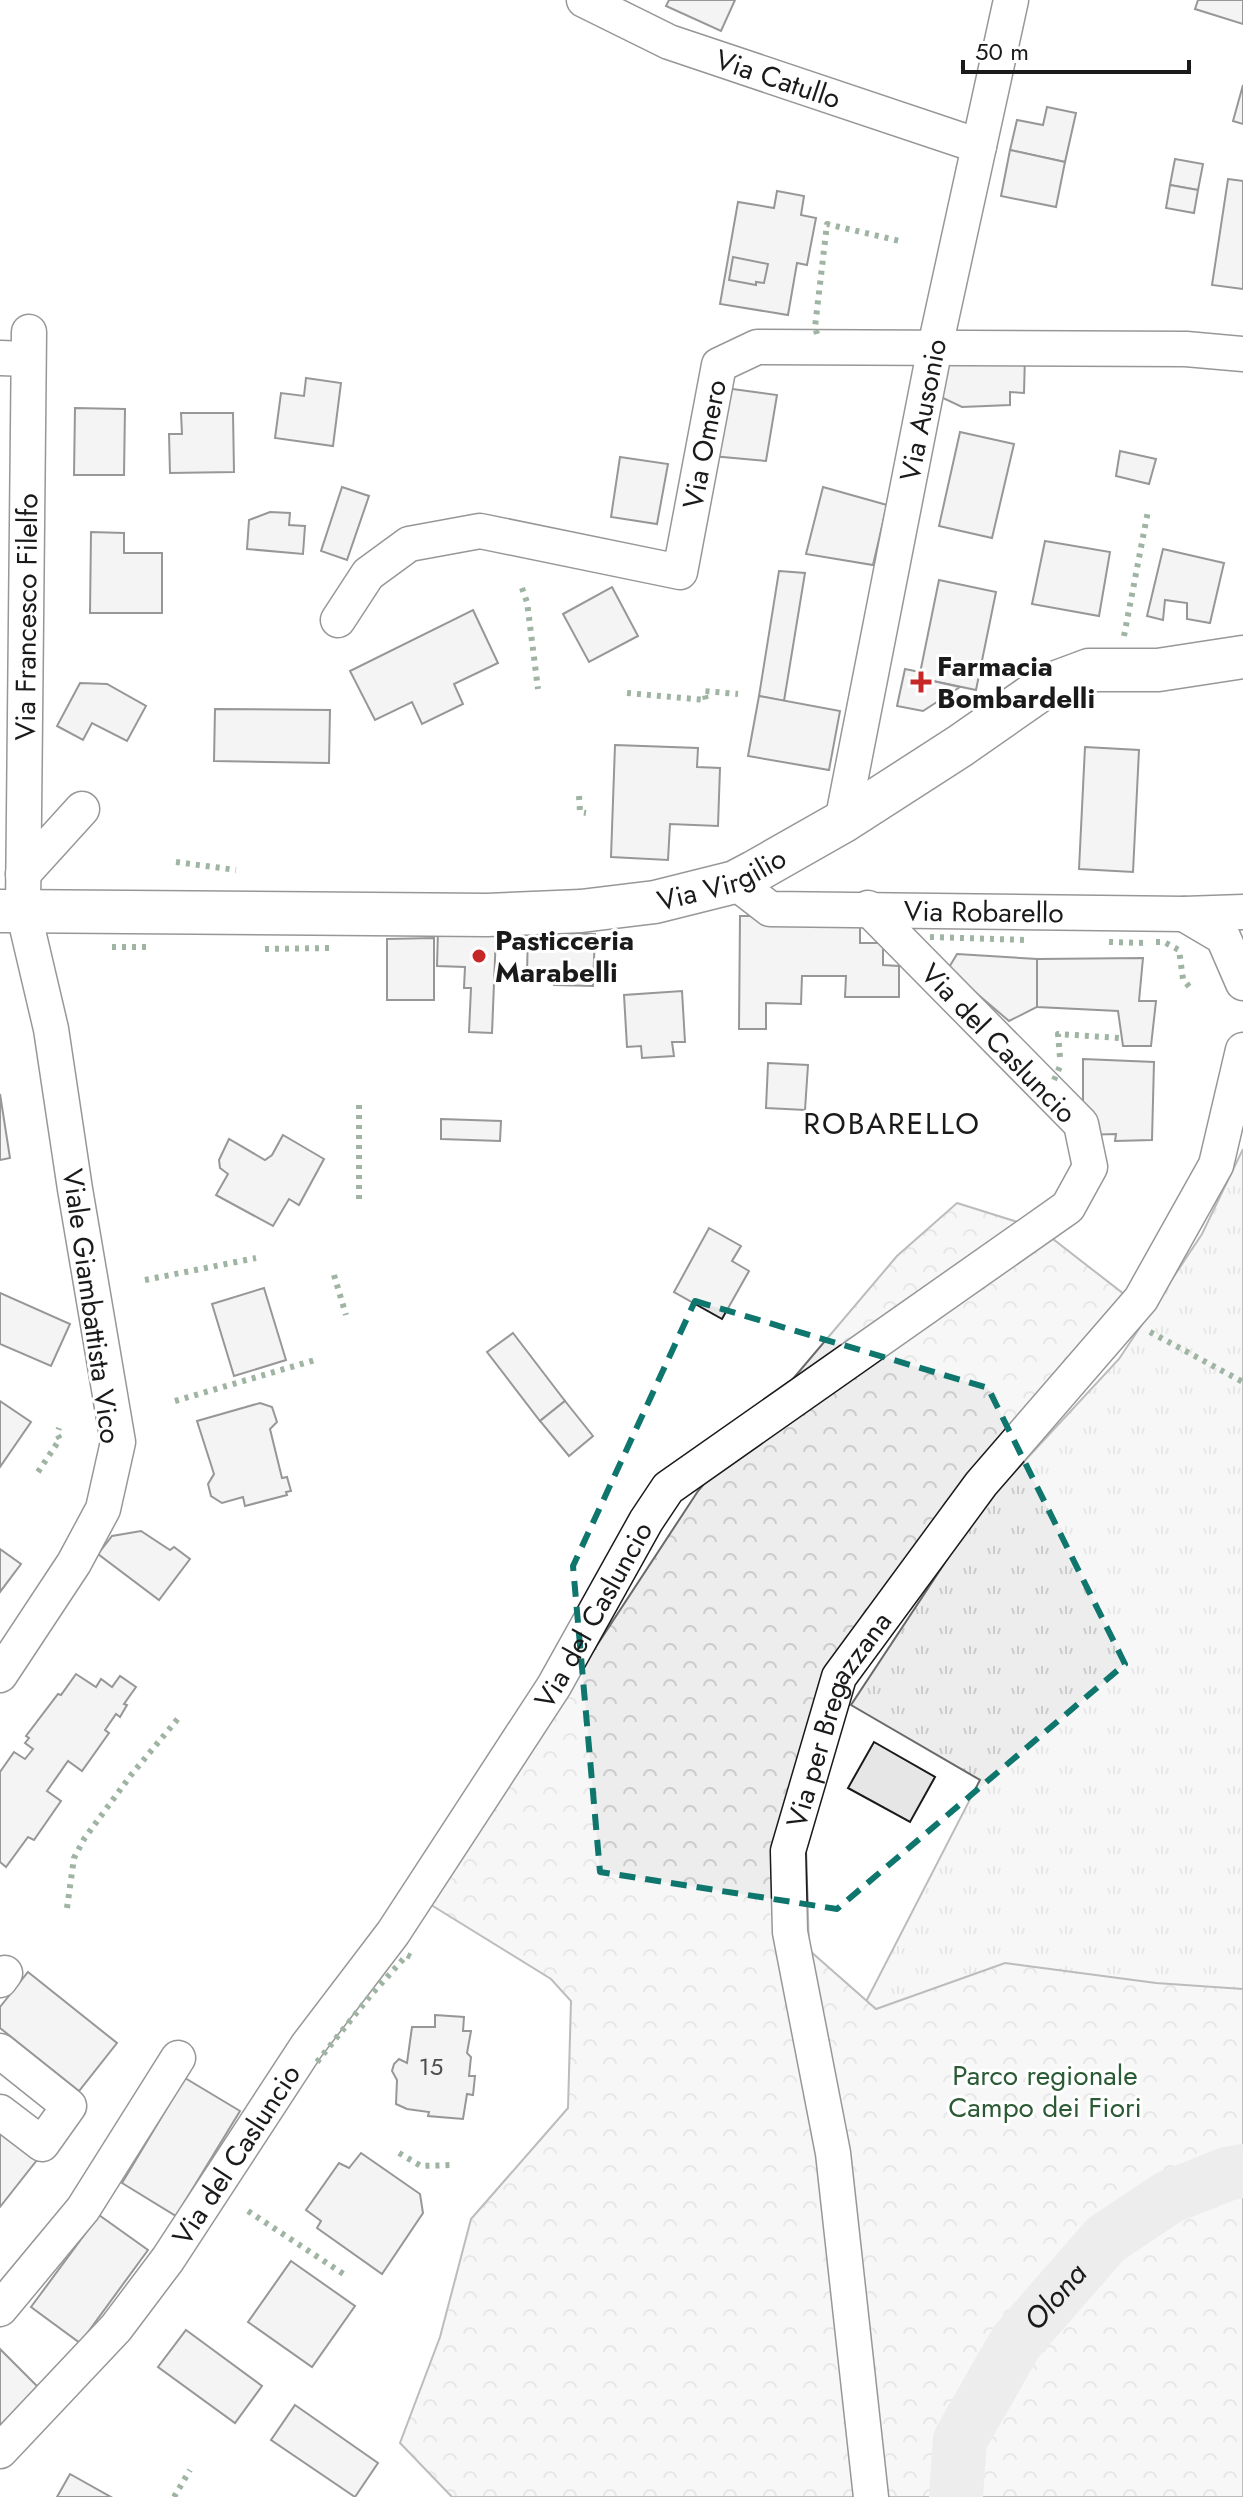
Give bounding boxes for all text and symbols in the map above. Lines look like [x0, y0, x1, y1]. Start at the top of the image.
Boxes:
scale bar [963, 24, 1189, 74]
text: 50 m [975, 34, 1029, 69]
street label: Via Catullo [710, 39, 846, 119]
street label: Via Ausonio [889, 335, 957, 485]
street label: Via Omero [672, 376, 737, 512]
street label: Via Francesco Filelfo [5, 493, 48, 741]
place label: Farmacia Bombardelli [937, 646, 1095, 719]
marker: Farmacia Bombardelli [912, 673, 930, 691]
street label: Via Virgilio [653, 838, 794, 922]
street label: Via Robarello [904, 891, 1064, 934]
place label: Pasticceria Marabelli [495, 920, 634, 993]
marker: Pasticceria Marabelli [470, 947, 488, 965]
street label: Via del Casluncio [911, 954, 1086, 1133]
district label: ROBARELLO [803, 1102, 981, 1145]
street label: Viale Giambattista Vico [52, 1166, 131, 1446]
street label: Via del Casluncio [525, 1514, 663, 1717]
street label: Via per Bregazzana [776, 1603, 901, 1833]
house number: 15 [419, 2049, 443, 2084]
park label: Parco regionale Campo dei Fiori [948, 2055, 1142, 2128]
street label: Via del Casluncio [162, 2056, 311, 2254]
water label: Olona [1013, 2253, 1097, 2340]

